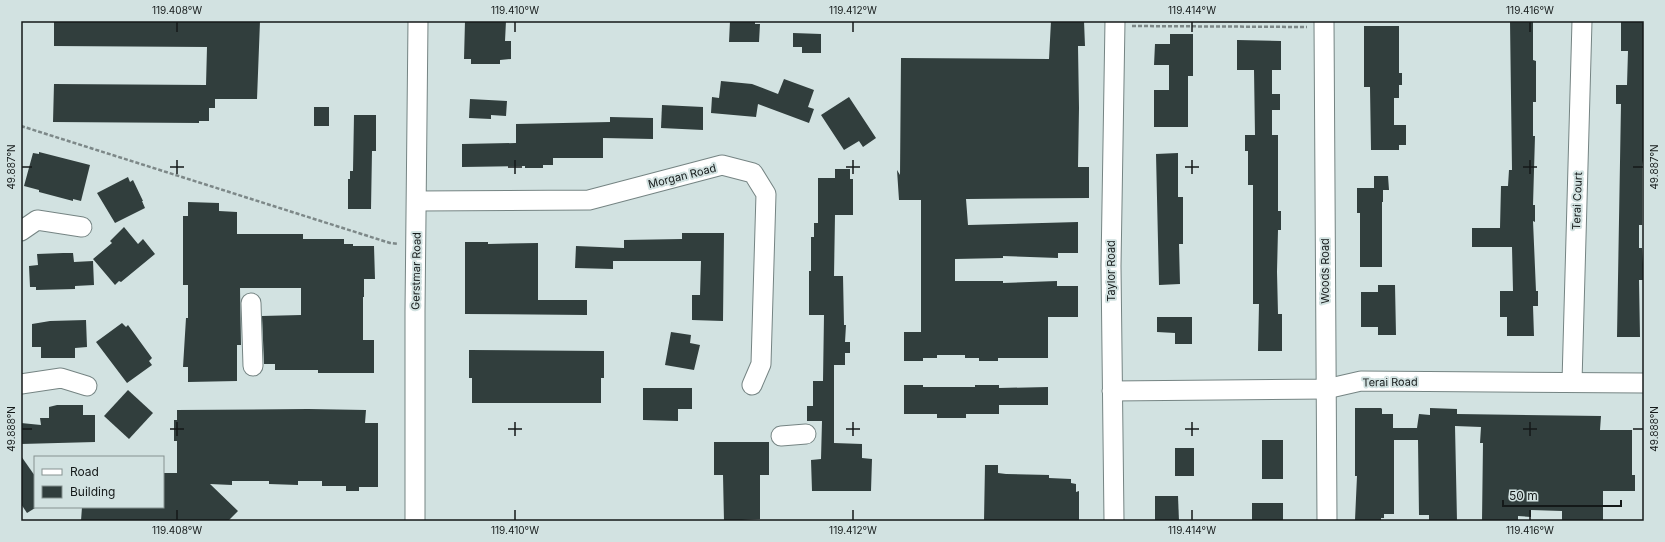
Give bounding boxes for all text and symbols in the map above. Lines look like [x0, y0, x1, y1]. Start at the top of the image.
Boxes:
text: 119.408°W [152, 4, 202, 16]
text: 119.410°W [491, 4, 539, 16]
text: 119.412°W [829, 4, 877, 16]
text: 119.414°W [1168, 4, 1216, 16]
text: 119.416°W [1506, 4, 1554, 16]
text: 49.887°N [5, 144, 17, 190]
text: 49.887°N [1648, 144, 1660, 190]
street label: Morgan Road [647, 161, 717, 191]
street label: Terai Court [1569, 171, 1585, 230]
street label: Gerstmar Road [408, 232, 424, 310]
street label: Woods Road [1318, 238, 1332, 304]
street label: Taylor Road [1104, 240, 1118, 302]
street label: Terai Road [1362, 375, 1418, 389]
text: 49.888°N [5, 406, 17, 452]
text: 49.888°N [1648, 406, 1660, 452]
legend [34, 456, 164, 508]
text: Road [70, 464, 99, 479]
scale bar [1503, 482, 1621, 508]
text: Building [70, 484, 115, 499]
text: 50 m [1509, 488, 1538, 503]
text: 119.408°W [152, 524, 202, 536]
text: 119.410°W [491, 524, 539, 536]
text: 119.412°W [829, 524, 877, 536]
text: 119.414°W [1168, 524, 1216, 536]
text: 119.416°W [1506, 524, 1554, 536]

